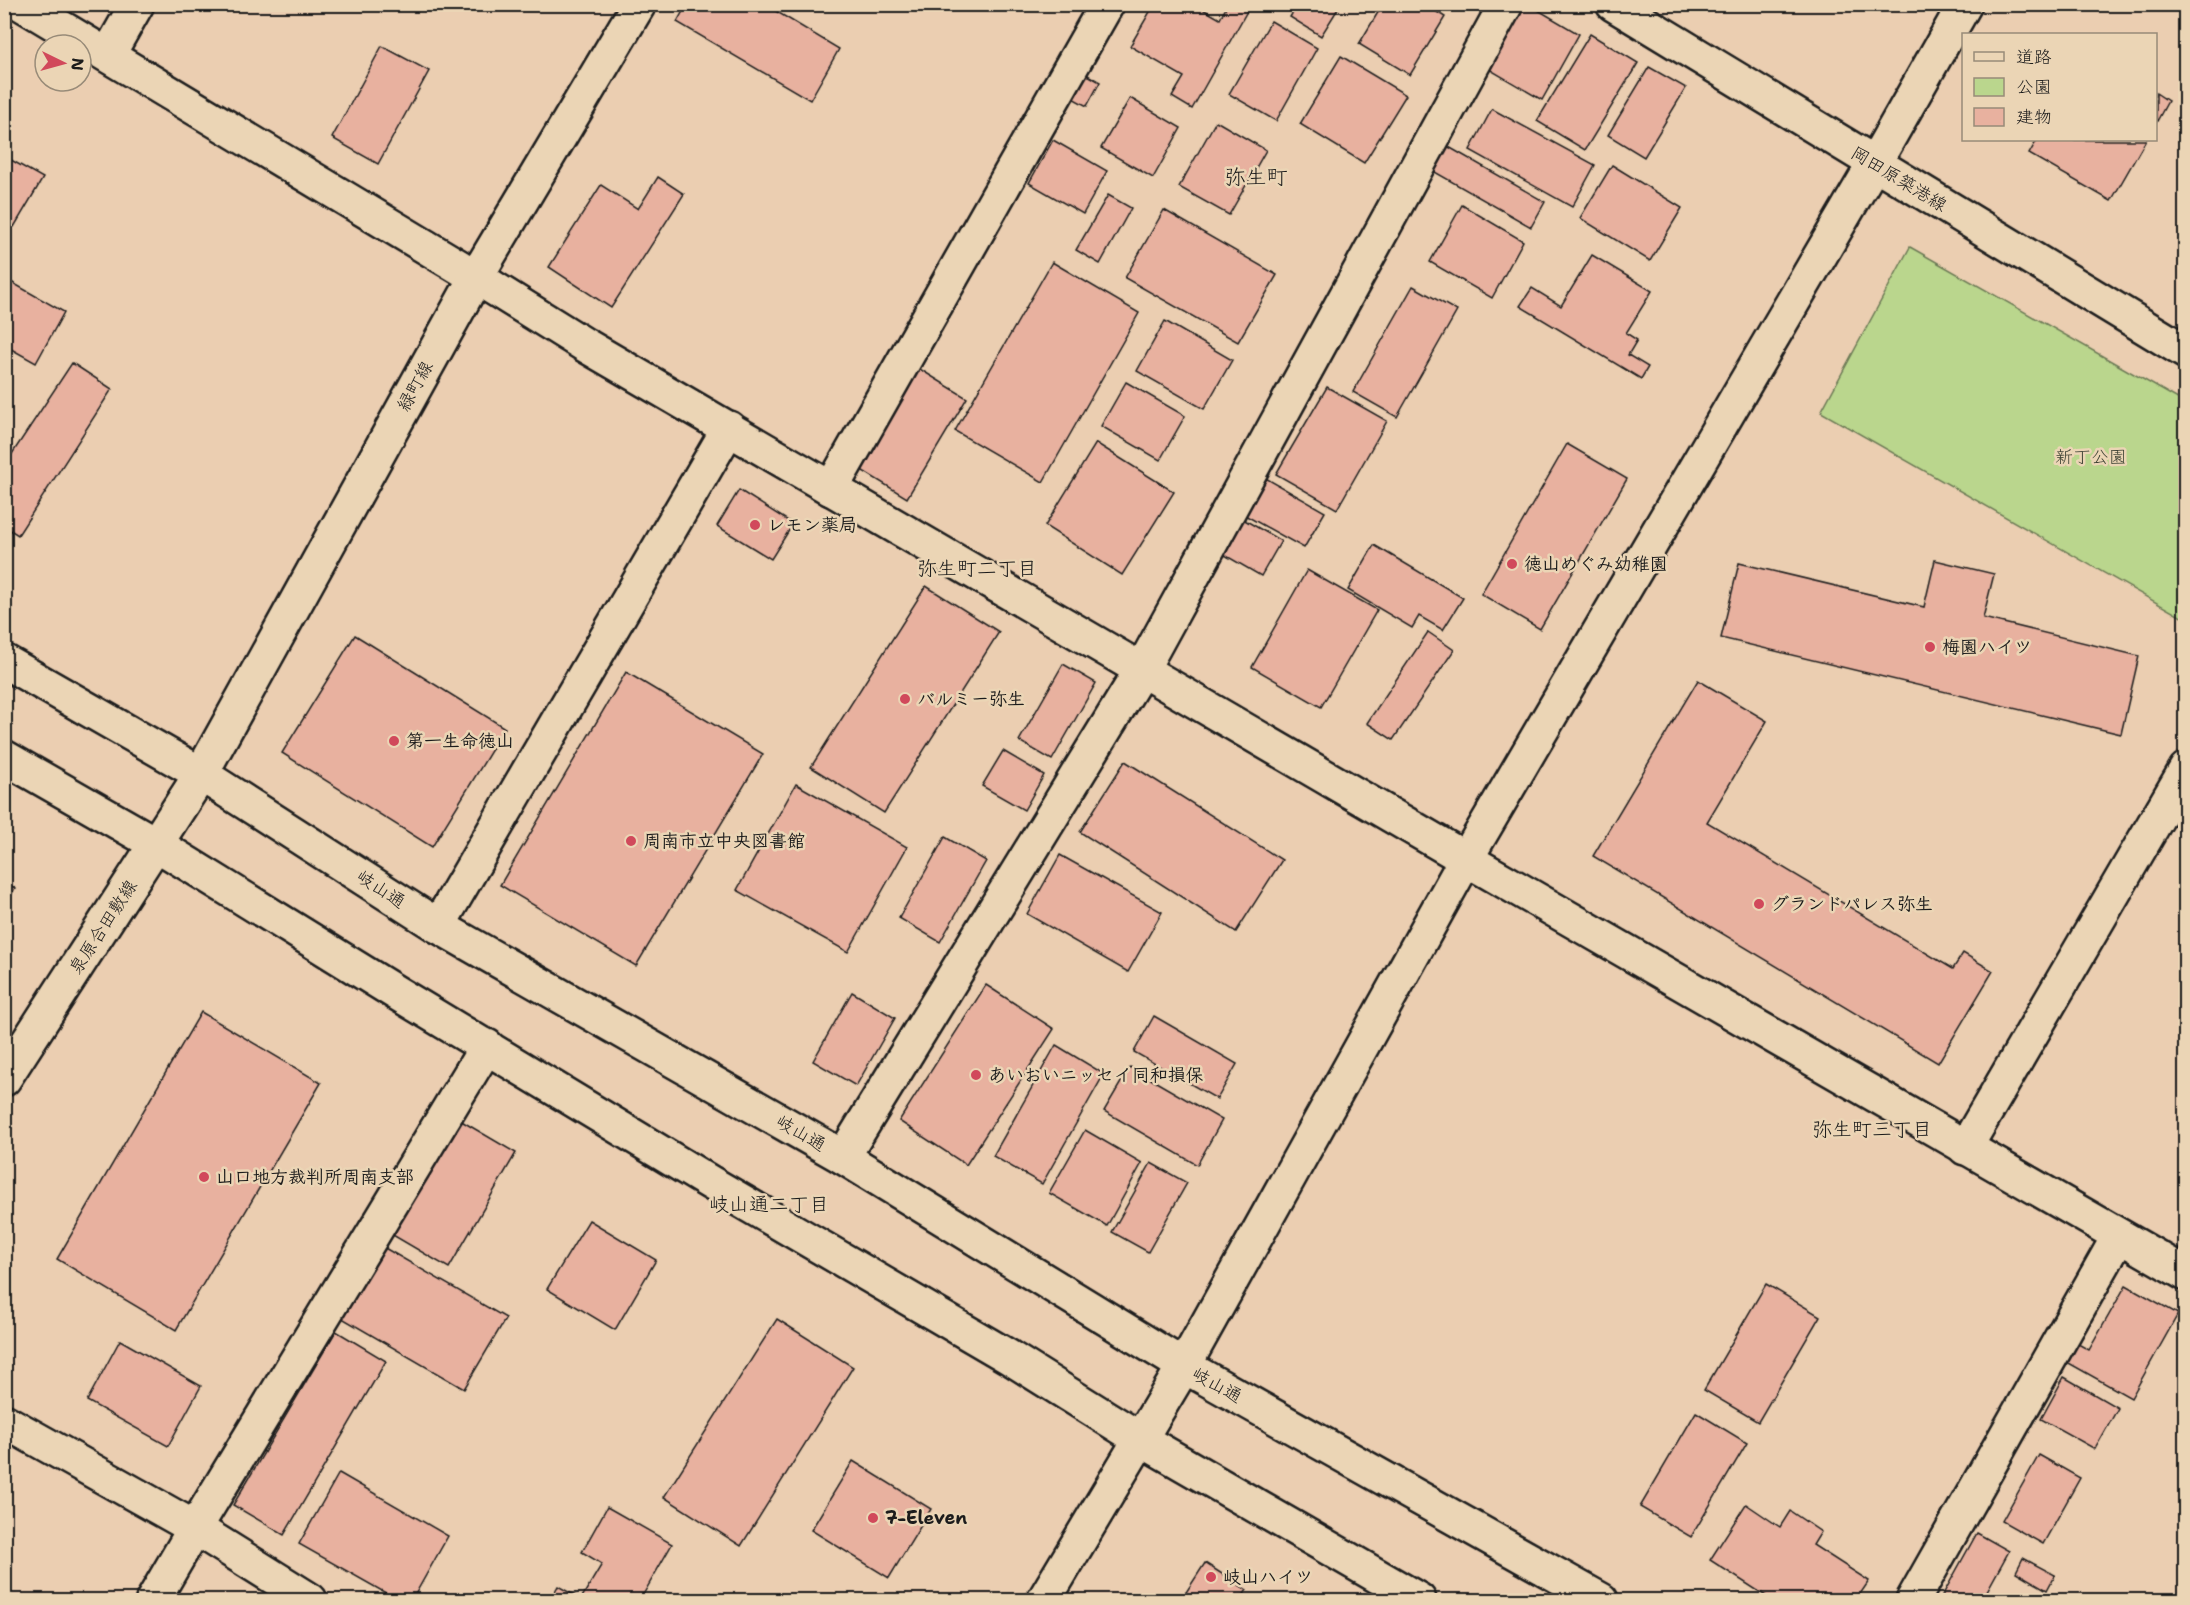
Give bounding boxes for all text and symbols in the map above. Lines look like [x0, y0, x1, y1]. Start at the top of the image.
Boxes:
north arrow [33, 33, 93, 93]
legend [1962, 33, 2157, 141]
text: 道路 [2016, 45, 2052, 69]
text: N [66, 57, 88, 71]
text: 公園 [2016, 75, 2052, 99]
text: 建物 [2016, 105, 2052, 129]
street label: 岡田原築港線 [1847, 141, 1951, 217]
district label: 弥生町 [1225, 163, 1288, 191]
street label: 緑町線 [391, 357, 439, 415]
park label: 新丁公園 [2055, 445, 2127, 469]
place label: レモン薬局 [767, 513, 857, 537]
marker: レモン薬局 [748, 518, 762, 532]
place label: 徳山めぐみ幼稚園 [1524, 552, 1668, 576]
district label: 弥生町二丁目 [917, 555, 1037, 581]
marker: 徳山めぐみ幼稚園 [1505, 557, 1519, 571]
place label: 梅園ハイツ [1942, 635, 2032, 659]
marker: 梅園ハイツ [1923, 640, 1937, 654]
place label: バルミー弥生 [917, 687, 1025, 711]
marker: バルミー弥生 [898, 692, 912, 706]
place label: 第一生命徳山 [406, 729, 514, 753]
marker: 第一生命徳山 [387, 734, 401, 748]
place label: 周南市立中央図書館 [643, 829, 805, 853]
marker: 周南市立中央図書館 [624, 834, 638, 848]
street label: 岐山通 [352, 864, 410, 914]
street label: 泉原合田敷線 [64, 875, 142, 979]
place label: グランドパレス弥生 [1771, 892, 1933, 916]
marker: グランドパレス弥生 [1752, 897, 1766, 911]
place label: あいおいニッセイ同和損保 [988, 1063, 1204, 1087]
marker: あいおいニッセイ同和損保 [969, 1068, 983, 1082]
street label: 岐山通 [772, 1109, 830, 1157]
district label: 弥生町三丁目 [1812, 1116, 1932, 1142]
place label: 山口地方裁判所周南支部 [216, 1165, 414, 1189]
marker: 山口地方裁判所周南支部 [197, 1170, 211, 1184]
district label: 岐山通二丁目 [709, 1191, 829, 1217]
street label: 岐山通 [1188, 1361, 1246, 1409]
place label: 7-Eleven [885, 1506, 967, 1530]
marker: 7-Eleven [866, 1511, 880, 1525]
place label: 岐山ハイツ [1223, 1565, 1313, 1589]
marker: 岐山ハイツ [1204, 1570, 1218, 1584]

